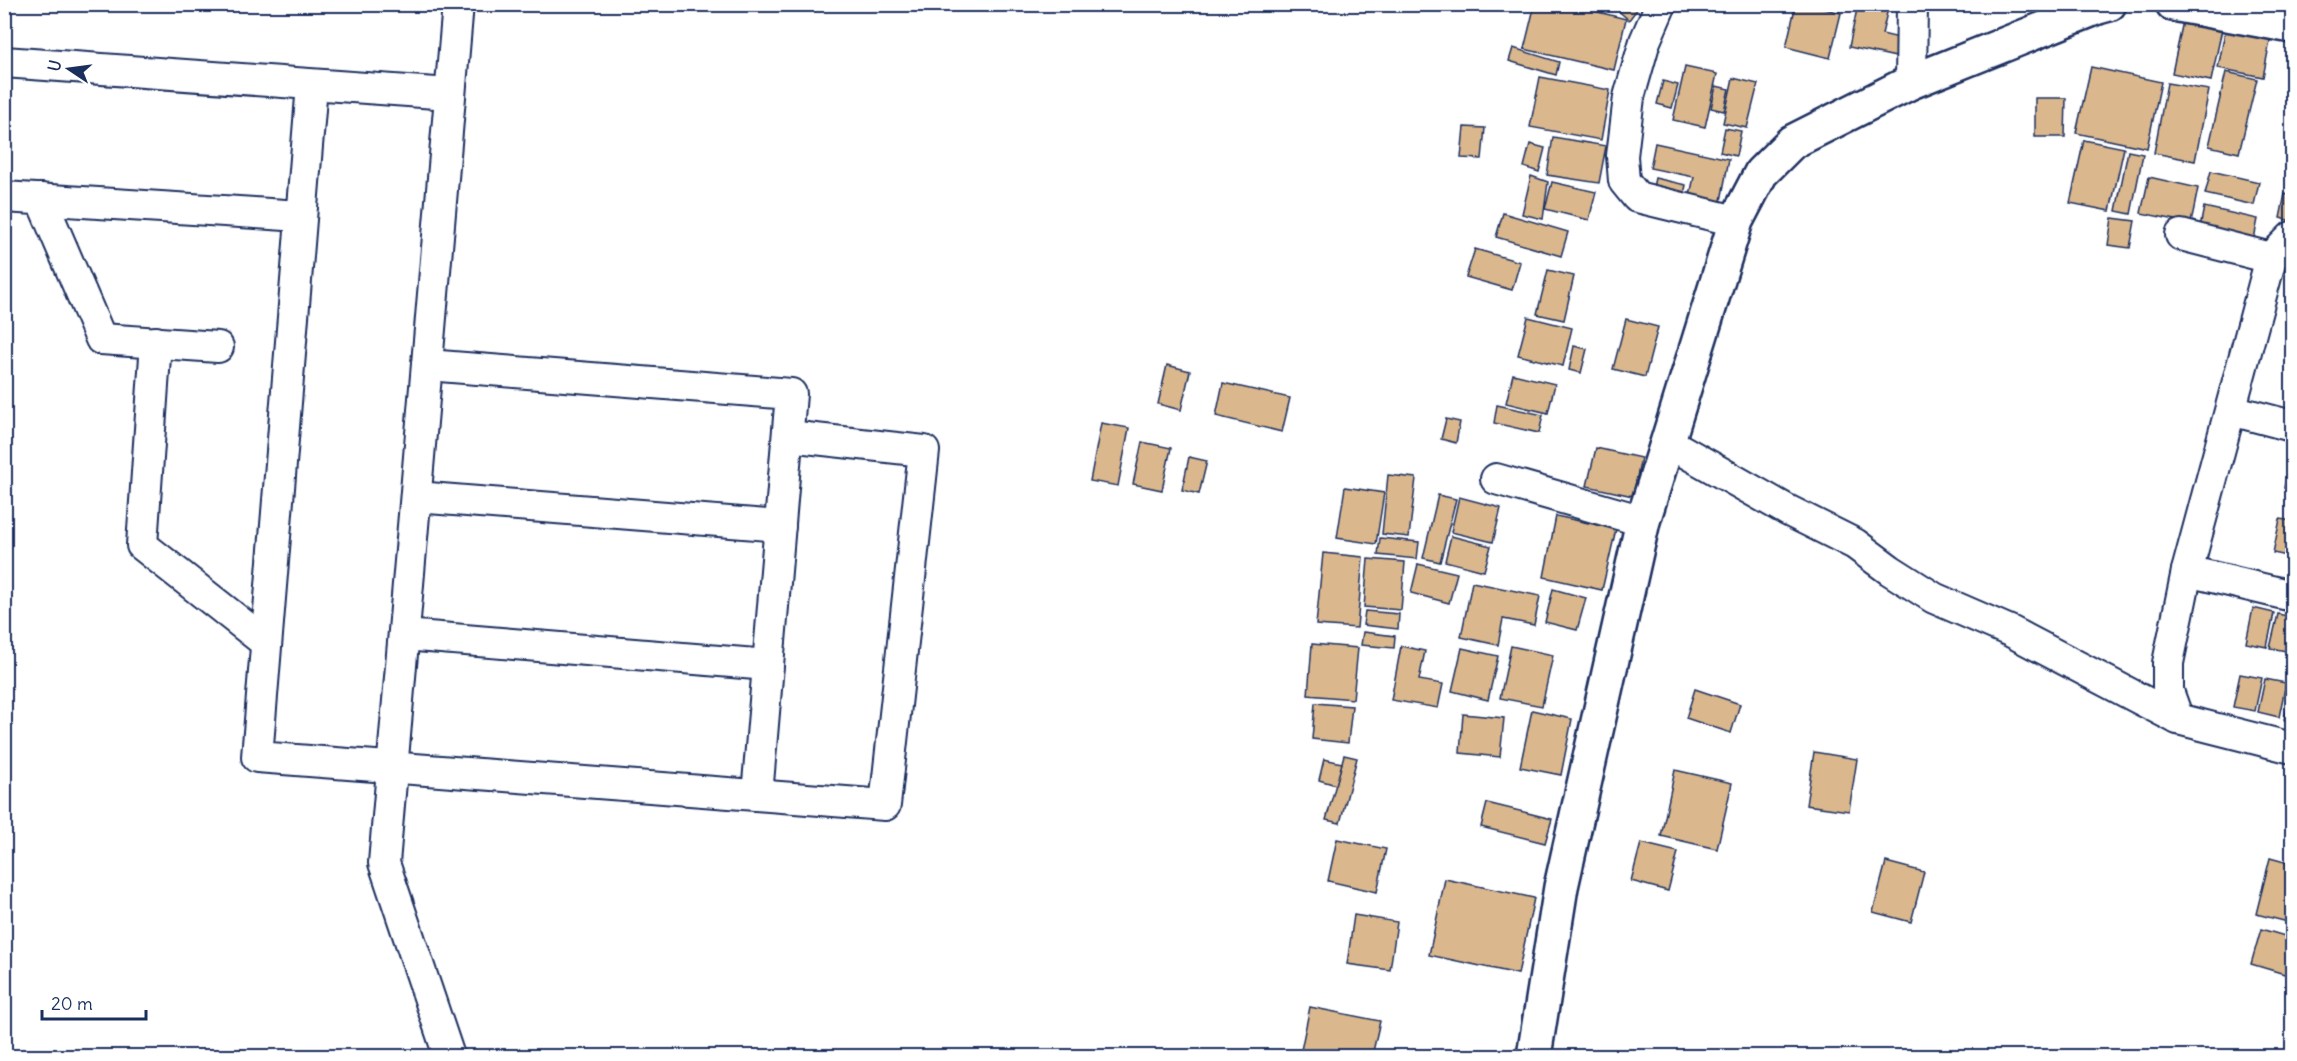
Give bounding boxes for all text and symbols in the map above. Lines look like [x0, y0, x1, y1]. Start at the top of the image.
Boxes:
north arrow [39, 39, 99, 99]
text: U [43, 58, 65, 73]
scale bar [42, 983, 146, 1021]
text: 20 m [51, 992, 93, 1015]

